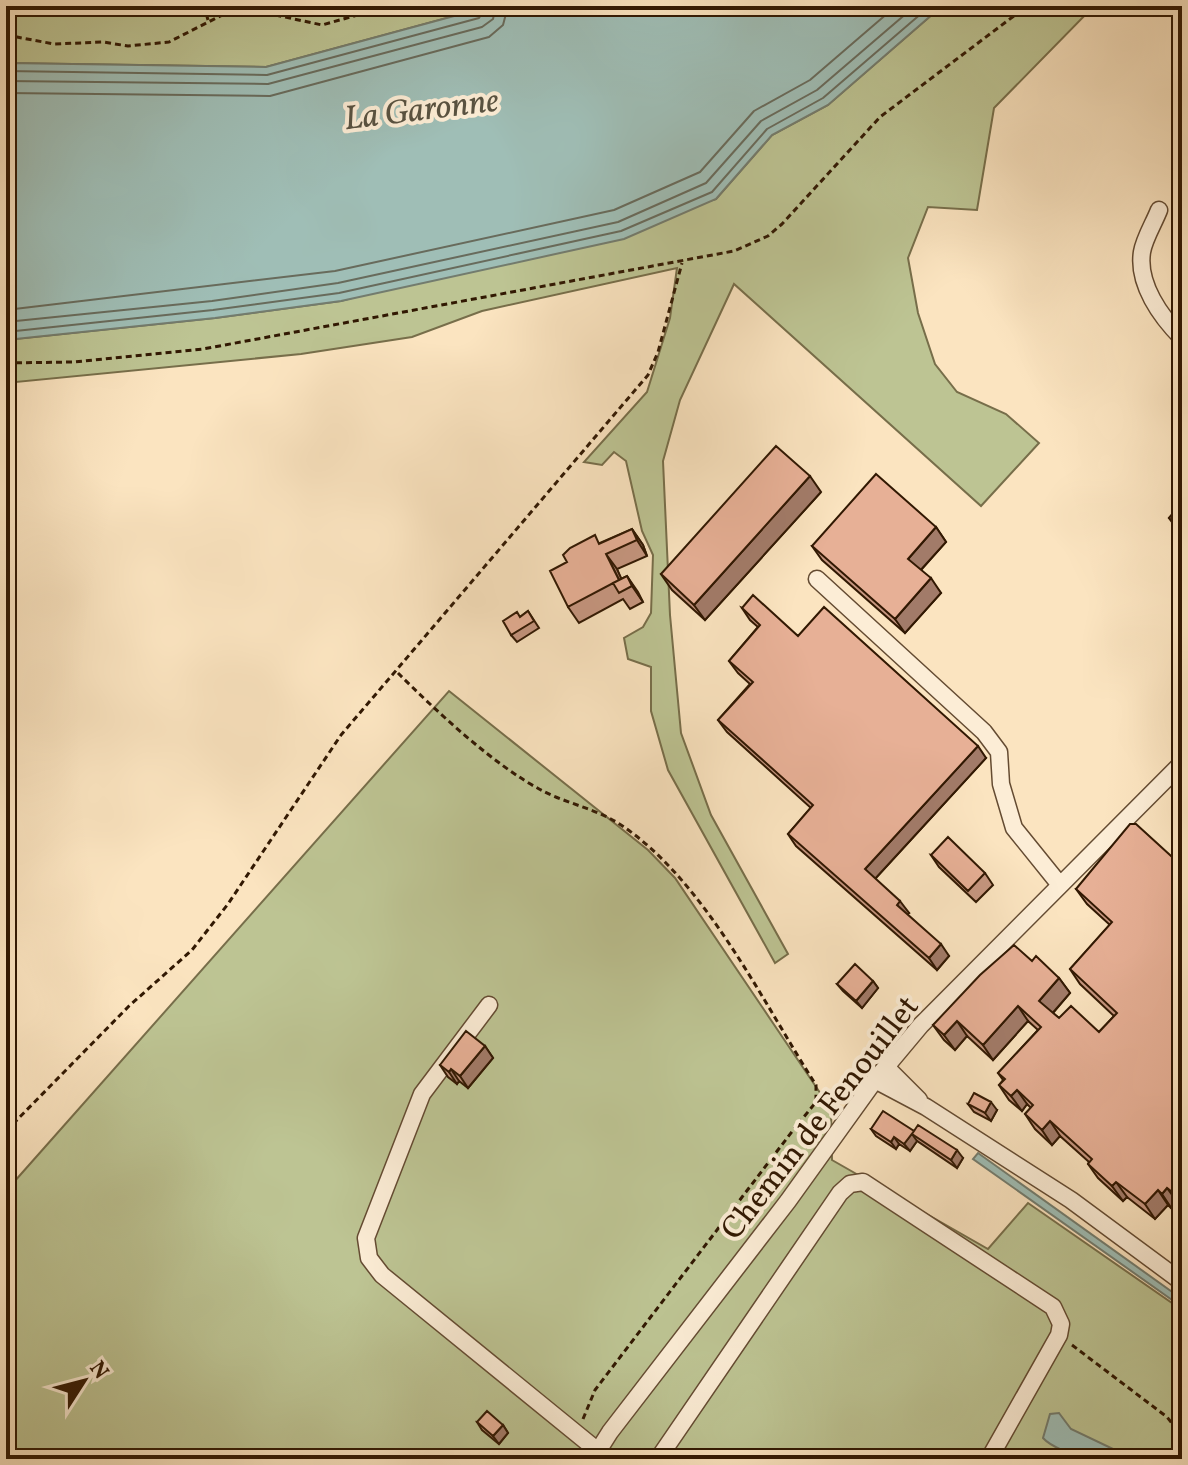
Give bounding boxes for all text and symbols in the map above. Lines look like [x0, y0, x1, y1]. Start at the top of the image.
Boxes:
water label: La Garonne [342, 79, 502, 144]
street label: Chemin de Fenouillet [712, 987, 931, 1250]
north arrow [44, 1341, 124, 1421]
text: N [81, 1355, 115, 1386]

